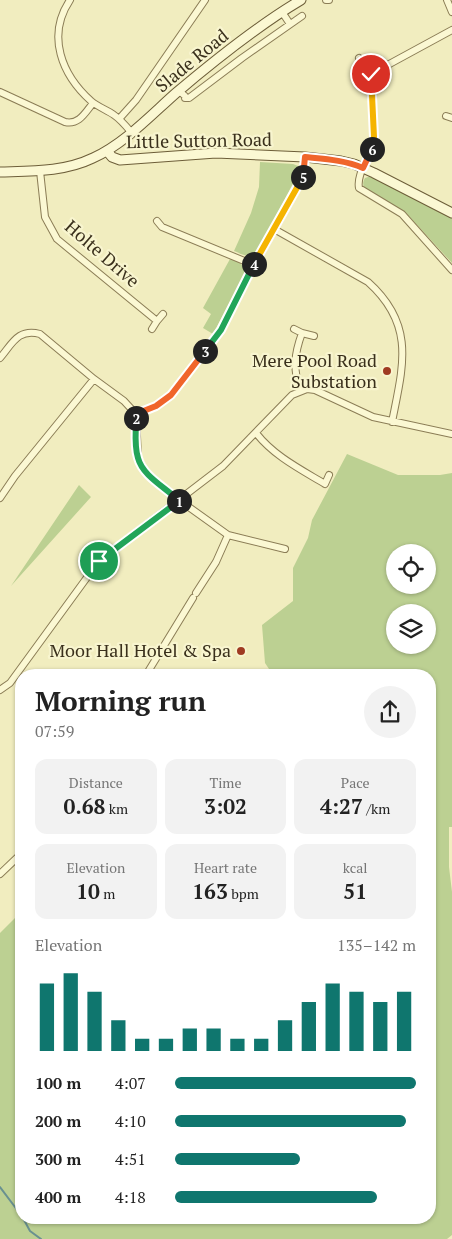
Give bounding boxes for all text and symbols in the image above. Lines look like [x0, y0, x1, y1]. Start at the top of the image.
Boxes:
street label: Slade Road [150, 23, 233, 97]
pin [350, 53, 392, 95]
icon: check [357, 60, 385, 88]
street label: Little Sutton Road [126, 127, 272, 153]
pin: 6 [360, 136, 384, 162]
text: 6 [369, 140, 376, 159]
pin: 5 [290, 164, 316, 190]
text: 5 [300, 168, 307, 187]
street label: Holte Drive [60, 214, 145, 292]
pin: 4 [242, 252, 266, 276]
text: 4 [251, 255, 258, 274]
pin: 3 [192, 338, 218, 364]
text: 3 [202, 342, 209, 361]
place label: Mere Pool Road Substation [252, 348, 377, 393]
marker: Mere Pool Road Substation [381, 365, 393, 377]
pin: 2 [124, 406, 148, 430]
text: 2 [133, 409, 140, 428]
pin: 1 [166, 488, 192, 514]
text: 1 [176, 492, 183, 511]
pin [78, 540, 120, 582]
map controls [386, 544, 436, 654]
button: locate [386, 544, 436, 594]
icon: arrive [85, 547, 113, 575]
button: layers [386, 604, 436, 654]
place label: Moor Hall Hotel & Spa [49, 638, 231, 662]
marker: Moor Hall Hotel & Spa [235, 645, 247, 657]
text: Morning run [35, 682, 206, 719]
button: share [364, 686, 416, 738]
text: 07:59 [35, 720, 74, 742]
text: Distance [69, 773, 123, 792]
text: Time [209, 773, 242, 792]
text: Pace [341, 773, 370, 792]
text: 0.68 [64, 792, 105, 820]
text: 3:02 [204, 792, 247, 820]
text: 4:27 [320, 792, 363, 820]
text: km [105, 799, 128, 818]
text: /km [363, 799, 390, 818]
text: Elevation [66, 858, 125, 877]
text: Heart rate [194, 858, 257, 877]
text: kcal [343, 858, 368, 877]
text: 10 [76, 877, 100, 905]
text: 163 [192, 877, 228, 905]
text: 51 [343, 877, 367, 905]
text: m [100, 884, 115, 903]
text: bpm [228, 884, 259, 903]
text: Elevation [35, 934, 102, 956]
text: 135–142 m [337, 934, 416, 956]
text: 100 m [35, 1072, 81, 1094]
text: 4:07 [115, 1072, 146, 1094]
text: 200 m [35, 1110, 81, 1132]
text: 4:10 [115, 1110, 146, 1132]
text: 300 m [35, 1148, 81, 1170]
text: 4:51 [115, 1148, 146, 1170]
text: 400 m [35, 1186, 81, 1208]
text: 4:18 [115, 1186, 146, 1208]

